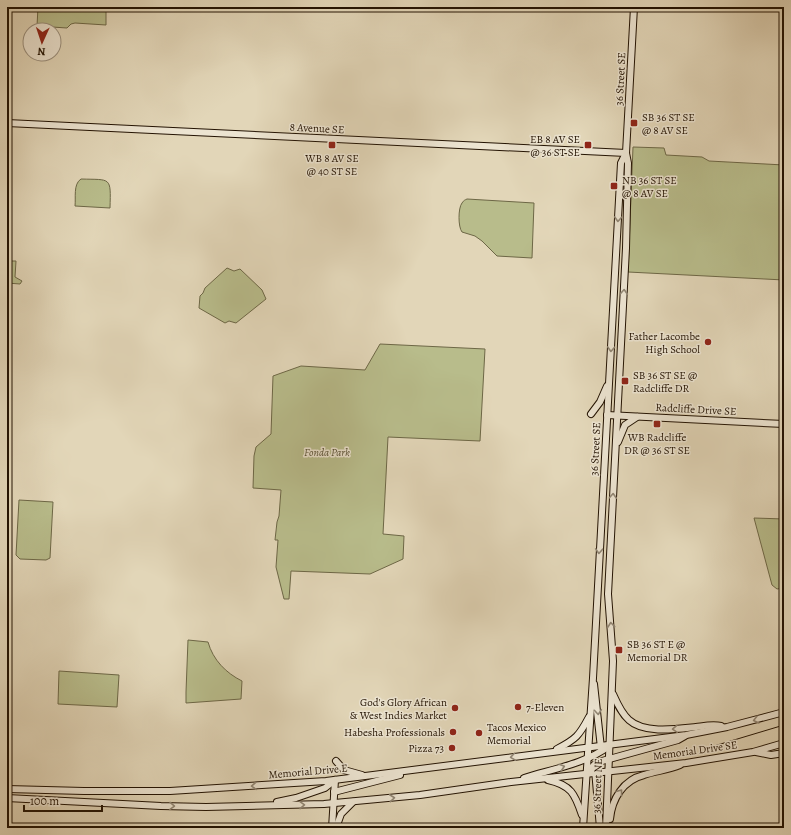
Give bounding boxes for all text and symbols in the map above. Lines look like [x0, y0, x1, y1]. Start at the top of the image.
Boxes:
north arrow [22, 22, 62, 62]
text: N [37, 44, 46, 59]
street label: 36 Street SE [612, 52, 629, 106]
place label: SB 36 ST SE @ 8 AV SE [642, 110, 695, 138]
marker: SB 36 ST SE @ 8 AV SE [629, 118, 639, 128]
street label: 8 Avenue SE [289, 120, 345, 137]
place label: EB 8 AV SE @ 36 ST SE [530, 132, 580, 160]
marker: WB 8 AV SE @ 40 ST SE [327, 140, 337, 150]
marker: EB 8 AV SE @ 36 ST SE [583, 140, 593, 150]
place label: WB 8 AV SE @ 40 ST SE [304, 151, 359, 179]
place label: NB 36 ST SE @ 8 AV SE [622, 173, 677, 201]
marker: NB 36 ST SE @ 8 AV SE [609, 181, 619, 191]
one-way arrow [613, 216, 622, 222]
one-way arrow [619, 289, 628, 295]
place label: Father Lacombe High School [629, 329, 700, 357]
marker: Father Lacombe High School [703, 337, 713, 347]
one-way arrow [606, 346, 615, 352]
place label: SB 36 ST SE @ Radcliffe DR [633, 368, 697, 396]
marker: SB 36 ST SE @ Radcliffe DR [620, 376, 630, 386]
street label: Radcliffe Drive SE [655, 400, 737, 419]
marker: WB Radcliffe DR @ 36 ST SE [652, 419, 662, 429]
street label: 36 Street SE [587, 422, 604, 476]
place label: WB Radcliffe DR @ 36 ST SE [624, 430, 690, 458]
park label: Fonda Park [304, 445, 350, 460]
one-way arrow [609, 493, 617, 499]
one-way arrow [595, 548, 603, 554]
one-way arrow [607, 622, 616, 628]
place label: SB 36 ST E @ Memorial DR [627, 637, 688, 665]
marker: SB 36 ST E @ Memorial DR [614, 645, 624, 655]
place label: God's Glory African & West Indies Market [350, 695, 447, 723]
place label: 7-Eleven [526, 700, 564, 715]
marker: 7-Eleven [513, 702, 523, 712]
marker: God's Glory African & West Indies Market [450, 703, 460, 713]
one-way arrow [593, 709, 602, 715]
one-way arrow [752, 715, 759, 723]
place label: Tacos Mexico Memorial [487, 720, 547, 748]
one-way arrow [672, 724, 678, 733]
place label: Habesha Professionals [344, 725, 445, 740]
marker: Habesha Professionals [448, 727, 458, 737]
marker: Tacos Mexico Memorial [474, 728, 484, 738]
street label: Memorial Drive SE [652, 737, 738, 764]
place label: Pizza 73 [408, 741, 444, 756]
marker: Pizza 73 [447, 743, 457, 753]
one-way arrow [510, 752, 516, 761]
street label: 36 Street NE [589, 758, 606, 814]
street label: Memorial Drive E [268, 761, 348, 782]
one-way arrow [558, 763, 565, 772]
one-way arrow [251, 782, 257, 791]
scale bar [24, 787, 102, 813]
one-way arrow [615, 789, 622, 796]
text: 100 m [30, 793, 59, 809]
one-way arrow [389, 794, 395, 803]
one-way arrow [299, 801, 305, 809]
one-way arrow [169, 802, 175, 810]

